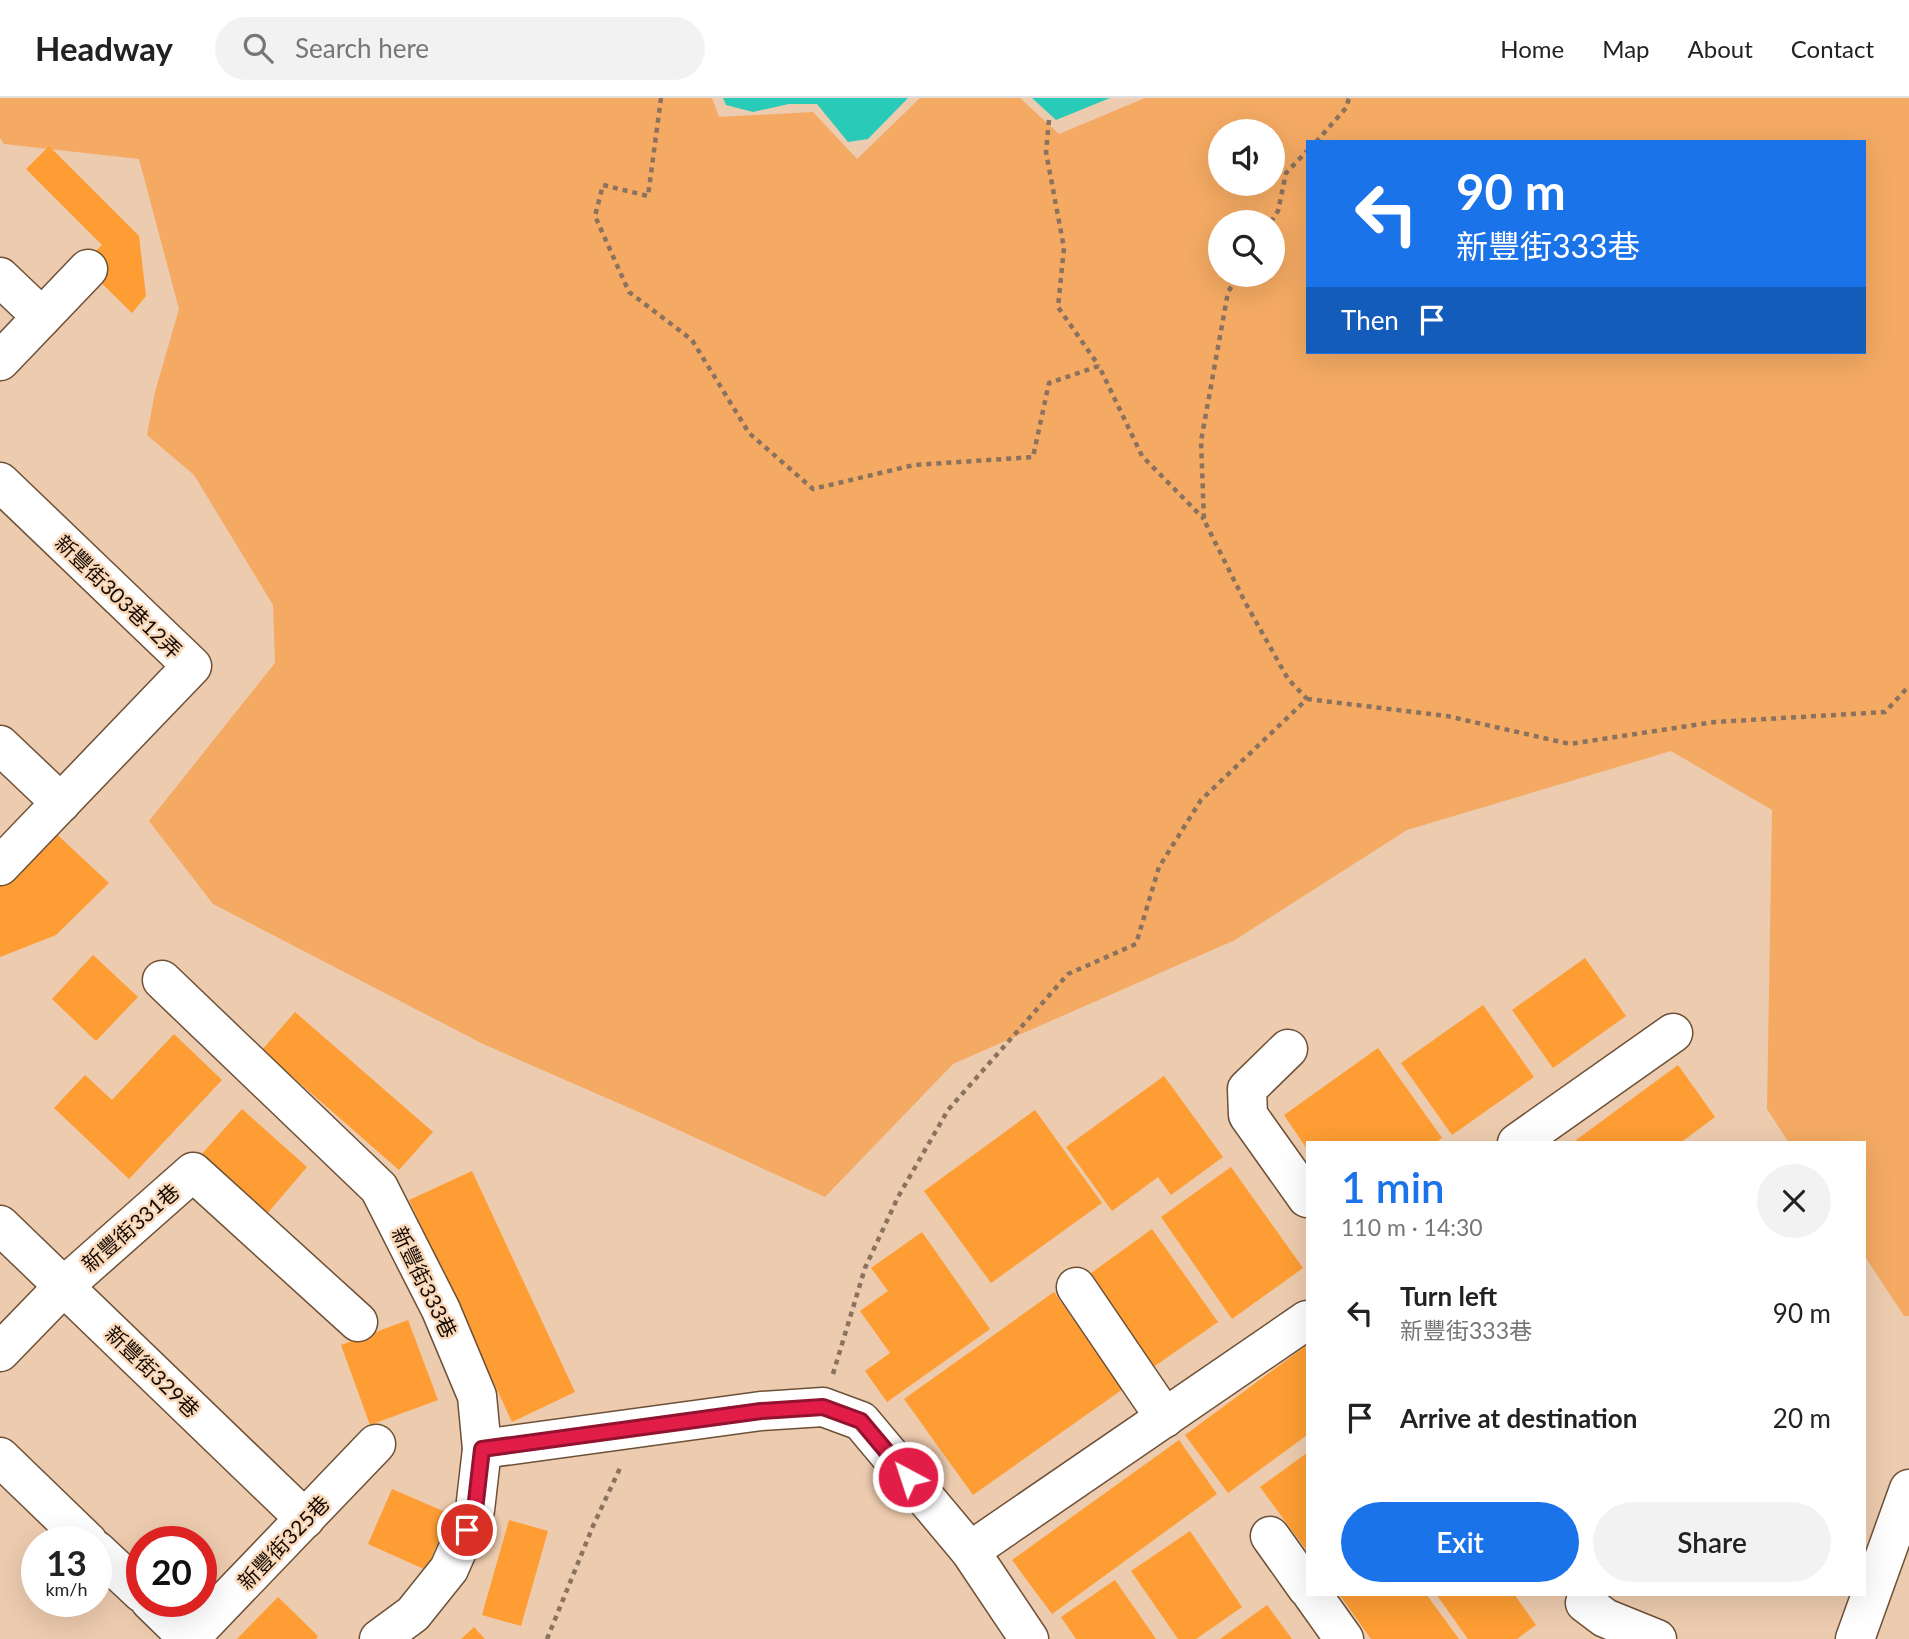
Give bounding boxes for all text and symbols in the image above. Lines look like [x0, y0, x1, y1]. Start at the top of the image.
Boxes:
search box [215, 17, 705, 80]
text: Headway [35, 28, 173, 68]
icon: search [239, 29, 277, 67]
text: Search here [295, 32, 429, 64]
text: Home [1500, 34, 1564, 63]
text: Map [1602, 34, 1650, 63]
text: About [1688, 34, 1753, 63]
text: Contact [1791, 34, 1874, 63]
map controls [1208, 119, 1285, 287]
button: sound [1208, 119, 1285, 196]
text: 90 m [1456, 162, 1566, 220]
icon: left [1341, 168, 1432, 259]
button: search [1208, 210, 1285, 287]
text: 新豐街333巷 [1456, 226, 1640, 265]
icon: arrive [1413, 301, 1451, 339]
text: Then [1341, 304, 1399, 336]
street label: 新豐街303巷12弄 [51, 529, 187, 663]
text: 1 min [1341, 1162, 1445, 1212]
button: close [1757, 1164, 1831, 1238]
street label: 新豐街331巷 [76, 1178, 184, 1276]
text: 110 m · 14:30 [1341, 1213, 1483, 1241]
street label: 新豐街333巷 [387, 1222, 463, 1342]
text: Turn left [1400, 1280, 1497, 1312]
icon: left [1341, 1294, 1379, 1332]
text: 90 m [1773, 1297, 1831, 1329]
text: 新豐街333巷 [1400, 1316, 1532, 1344]
street label: 新豐街329巷 [101, 1320, 205, 1422]
icon: arrive [1341, 1399, 1379, 1437]
text: Arrive at destination [1400, 1402, 1637, 1434]
text: 20 m [1773, 1402, 1831, 1434]
position arrow [871, 1440, 945, 1514]
street label: 新豐街325巷 [232, 1490, 334, 1594]
pin [437, 1500, 497, 1560]
button: Exit [1341, 1502, 1579, 1582]
button: Share [1593, 1502, 1831, 1582]
icon: arrive [448, 1511, 486, 1549]
speed limit sign: 20 [126, 1526, 217, 1617]
text: 13 [46, 1541, 87, 1583]
text: km/h [45, 1578, 88, 1600]

